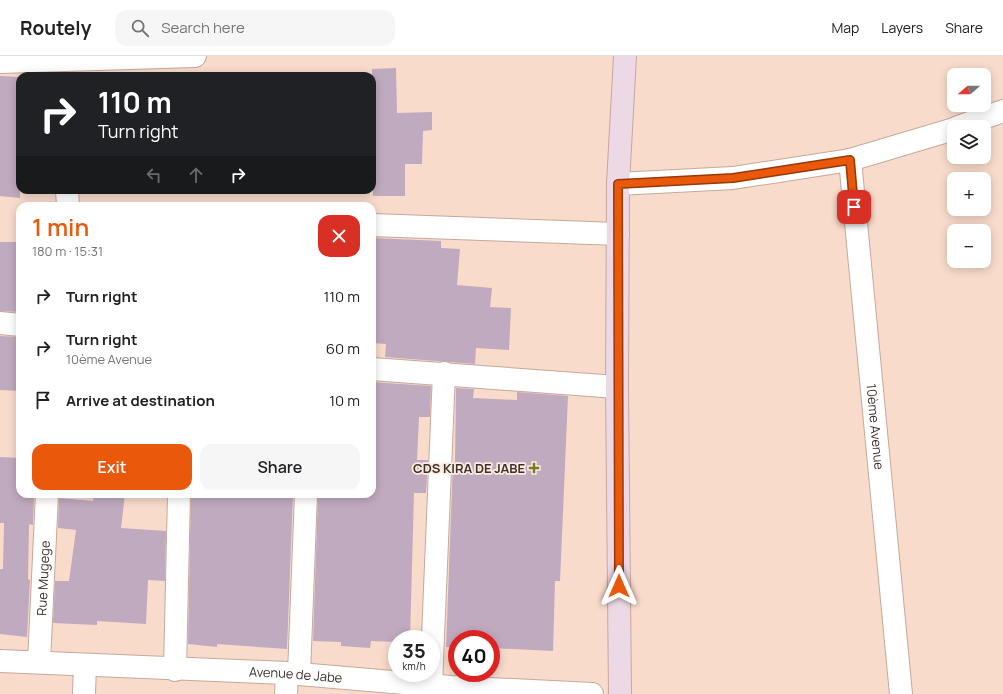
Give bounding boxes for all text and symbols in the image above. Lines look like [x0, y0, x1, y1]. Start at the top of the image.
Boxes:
search box [115, 10, 395, 46]
text: Routely [20, 15, 91, 41]
icon: search [129, 17, 151, 39]
text: Search here [161, 17, 245, 38]
text: Map [831, 18, 859, 37]
text: Layers [881, 18, 923, 37]
text: Share [945, 18, 983, 37]
north arrow [947, 68, 991, 112]
map controls [947, 68, 991, 268]
text: 110 m [98, 83, 172, 121]
icon: right [32, 88, 84, 140]
text: Turn right [98, 119, 179, 143]
button: layers [947, 120, 991, 164]
icon: left [143, 164, 165, 186]
icon: ahead [185, 164, 207, 186]
icon: right [227, 164, 249, 186]
button: + [947, 172, 991, 216]
pin [837, 190, 871, 224]
icon: arrive [843, 196, 865, 218]
text: 1 min [32, 210, 89, 243]
button: close [318, 215, 360, 257]
button: − [947, 224, 991, 268]
text: 180 m · 15:31 [32, 242, 103, 260]
icon: right [32, 285, 54, 307]
text: Turn right [66, 286, 137, 307]
text: 110 m [323, 286, 360, 307]
text: Turn right [66, 329, 137, 350]
icon: right [32, 337, 54, 359]
text: 60 m [326, 338, 360, 359]
text: 10ème Avenue [66, 350, 152, 368]
street label: 10ème Avenue [862, 383, 889, 471]
icon: arrive [32, 389, 54, 411]
text: Arrive at destination [66, 390, 215, 411]
text: 10 m [329, 390, 360, 411]
button: Exit [32, 444, 192, 490]
button: Share [200, 444, 360, 490]
place label: CDS KIRA DE JABE [413, 459, 525, 477]
marker: CDS KIRA DE JABE [528, 462, 540, 474]
street label: Rue Mugege [32, 540, 54, 616]
position arrow [598, 565, 640, 607]
speed limit sign: 40 [448, 630, 500, 682]
text: 35 [402, 637, 426, 664]
text: km/h [402, 659, 426, 673]
street label: Avenue de Jabe [249, 662, 344, 687]

